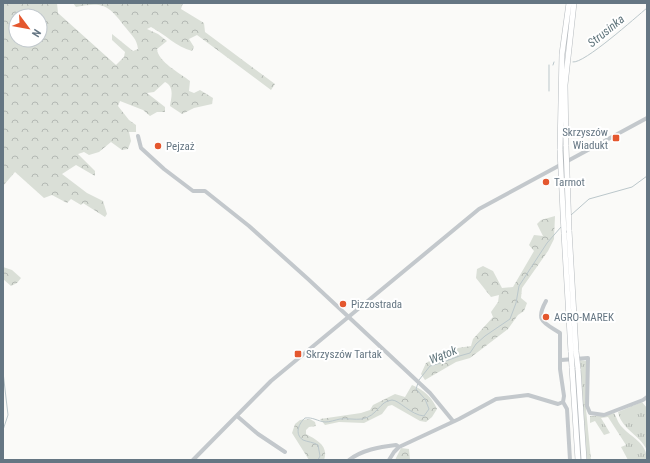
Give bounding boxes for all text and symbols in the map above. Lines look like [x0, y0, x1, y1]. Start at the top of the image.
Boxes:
north arrow [8, 8, 48, 48]
water label: Strusinka [585, 12, 627, 50]
text: N [29, 27, 43, 40]
place label: Skrzyszów Wiadukt [562, 126, 608, 152]
marker: Skrzyszów Wiadukt [611, 133, 621, 143]
place label: Pejzaż [166, 140, 195, 153]
marker: Pejzaż [153, 141, 163, 151]
place label: Tarmot [554, 176, 585, 189]
marker: Tarmot [541, 177, 551, 187]
place label: Pizzostrada [351, 298, 402, 311]
marker: Pizzostrada [338, 299, 348, 309]
place label: AGRO-MAREK [554, 311, 614, 324]
marker: AGRO-MAREK [541, 312, 551, 322]
water label: Wątok [427, 343, 460, 367]
place label: Skrzyszów Tartak [306, 348, 382, 361]
marker: Skrzyszów Tartak [293, 349, 303, 359]

